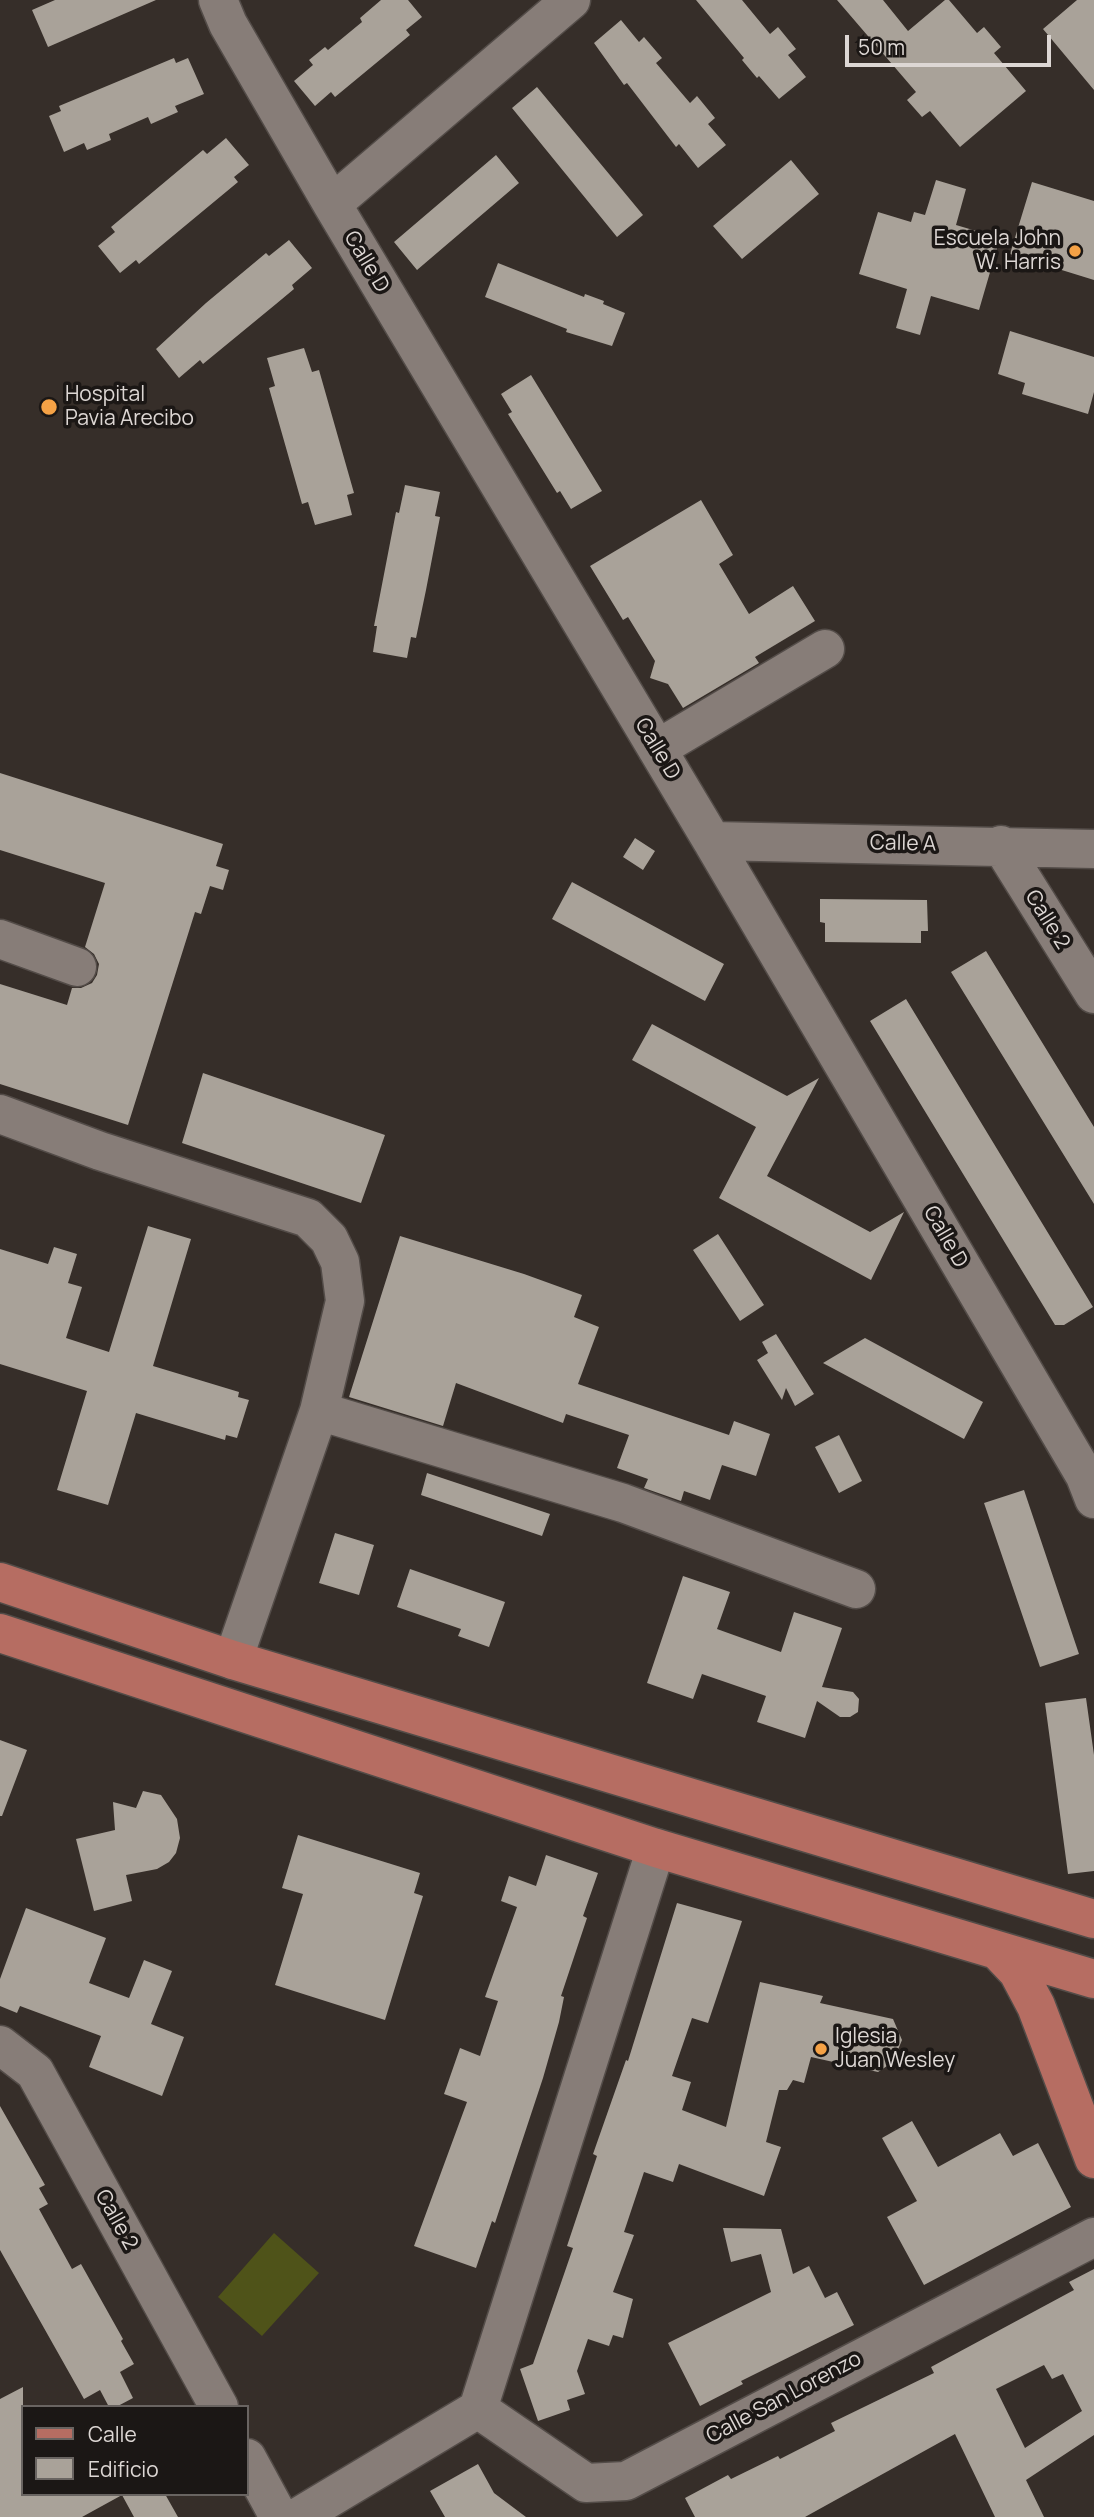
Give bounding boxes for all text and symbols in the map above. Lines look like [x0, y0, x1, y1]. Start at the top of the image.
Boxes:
scale bar [849, 21, 1056, 65]
text: 50 m [858, 33, 905, 61]
place label: Escuela John W. Harris [934, 226, 1061, 276]
street label: Calle D [338, 227, 394, 297]
marker: Escuela John W. Harris [1067, 243, 1083, 259]
place label: Hospital Pavia Arecibo [65, 382, 194, 432]
marker: Hospital Pavia Arecibo [39, 397, 59, 417]
street label: Calle D [629, 714, 685, 784]
street label: Calle A [870, 831, 936, 857]
street label: Calle 2 [1019, 886, 1075, 954]
street label: Calle D [917, 1202, 973, 1272]
place label: Iglesia Juan Wesley [835, 2024, 955, 2074]
marker: Iglesia Juan Wesley [813, 2041, 829, 2057]
street label: Calle 2 [89, 2185, 143, 2255]
street label: Calle San Lorenzo [702, 2347, 866, 2449]
legend [21, 2405, 248, 2496]
text: Calle [88, 2420, 137, 2448]
text: Edificio [88, 2455, 159, 2483]

